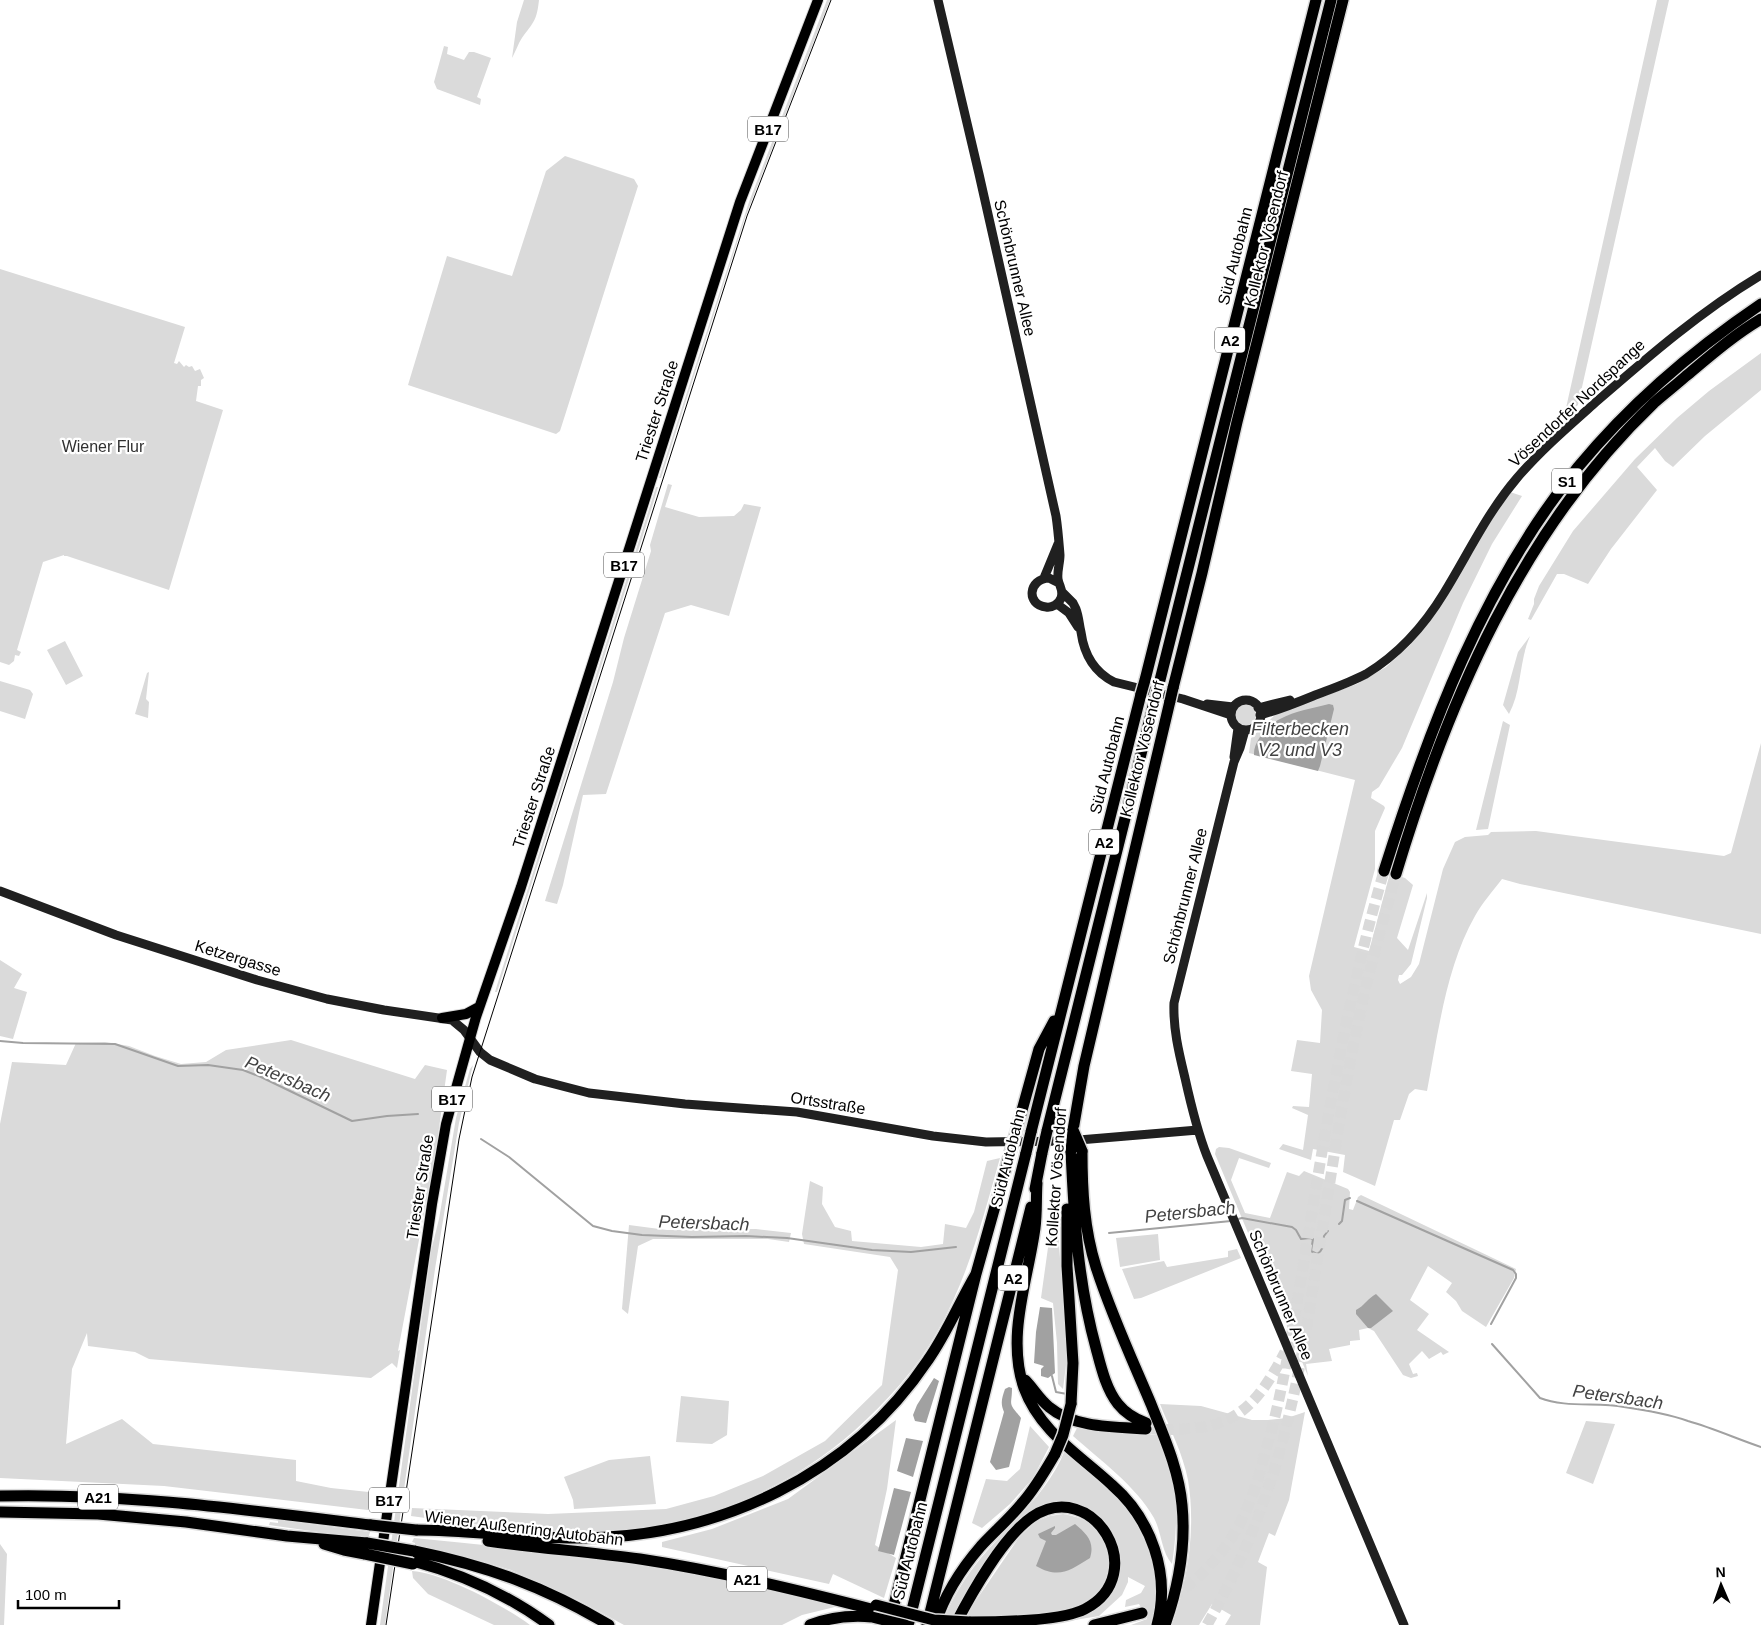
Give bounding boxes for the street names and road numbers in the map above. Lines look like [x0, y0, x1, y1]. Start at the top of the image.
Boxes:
road number: B17 [748, 116, 788, 142]
street label: Kollektor Vösendorf [1241, 169, 1291, 309]
street label: Schönbrunner Allee [991, 198, 1039, 338]
street label: Süd Autobahn [1215, 205, 1255, 307]
road number: A2 [1215, 328, 1245, 352]
street label: Vösendorfer Nordspange [1506, 336, 1648, 470]
street label: Triester Straße [633, 358, 682, 464]
road number: S1 [1552, 468, 1582, 494]
road number: B17 [604, 552, 644, 578]
street label: Kollektor Vösendorf [1117, 679, 1167, 819]
street label: Süd Autobahn [1087, 714, 1127, 816]
street label: Triester Straße [510, 744, 559, 850]
street label: Schönbrunner Allee [1160, 826, 1210, 966]
road number: A2 [1089, 830, 1119, 854]
street label: Ketzergasse [193, 937, 283, 979]
road number: B17 [432, 1086, 472, 1112]
street label: Ortsstraße [789, 1089, 867, 1117]
street label: Kollektor Vösendorf [1043, 1106, 1069, 1247]
street label: Süd Autobahn [988, 1107, 1028, 1209]
street label: Triester Straße [403, 1133, 437, 1241]
street label: Schönbrunner Allee [1246, 1227, 1316, 1363]
road number: A2 [998, 1266, 1028, 1290]
road number: A21 [78, 1484, 118, 1510]
road number: B17 [369, 1488, 409, 1512]
street label: Süd Autobahn [890, 1500, 930, 1602]
street label: Wiener Außenring Autobahn [424, 1507, 624, 1549]
road number: A21 [727, 1566, 767, 1592]

